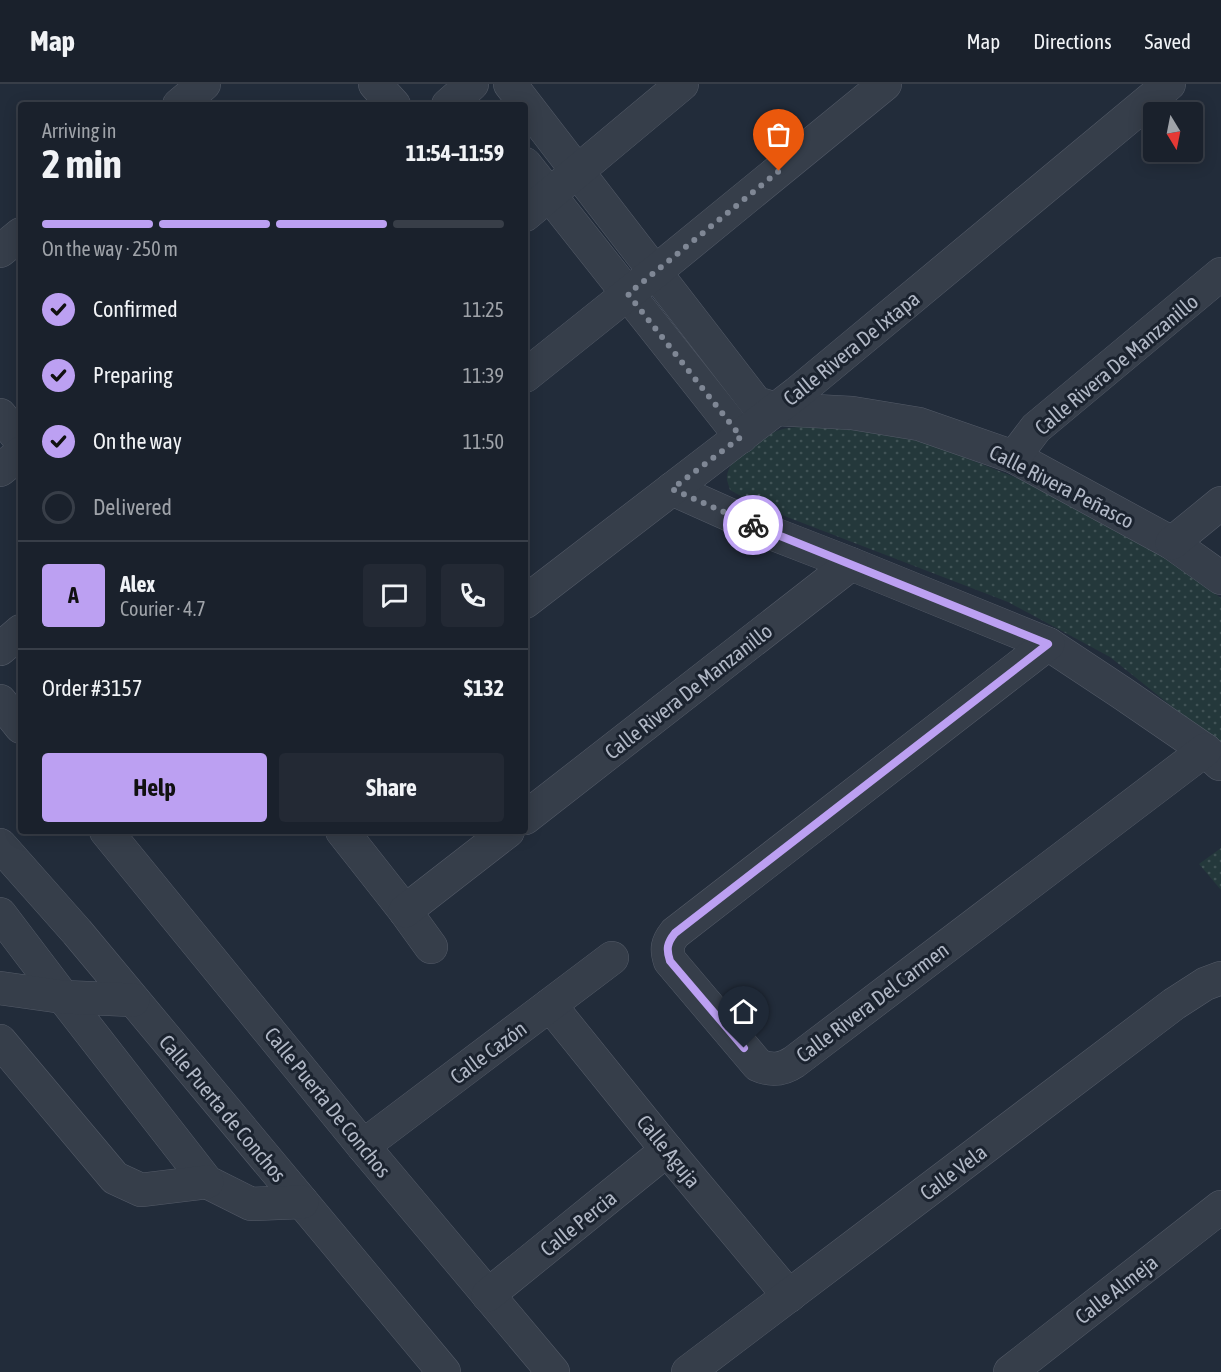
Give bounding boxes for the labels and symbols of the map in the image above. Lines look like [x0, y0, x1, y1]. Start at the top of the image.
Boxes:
north arrow [1143, 102, 1203, 162]
pin [753, 109, 804, 171]
street label: Calle Rivera De Ixtapa [778, 286, 924, 410]
street label: Calle Rivera De Manzanillo [1030, 289, 1202, 439]
street label: Calle Rivera Peñasco [986, 439, 1138, 533]
courier [723, 495, 783, 555]
street label: Calle Rivera De Manzanillo [600, 618, 776, 764]
street label: Calle Rivera Del Carmen [791, 937, 953, 1067]
pin [718, 986, 769, 1048]
street label: Calle Cazón [445, 1016, 531, 1088]
street label: Calle Puerta De Conchos [260, 1022, 396, 1182]
street label: Calle Puerta de Conchos [155, 1030, 291, 1186]
street label: Calle Aguja [632, 1110, 706, 1192]
street label: Calle Vela [915, 1139, 991, 1205]
street label: Calle Percia [535, 1185, 621, 1261]
street label: Calle Almeja [1070, 1249, 1162, 1329]

